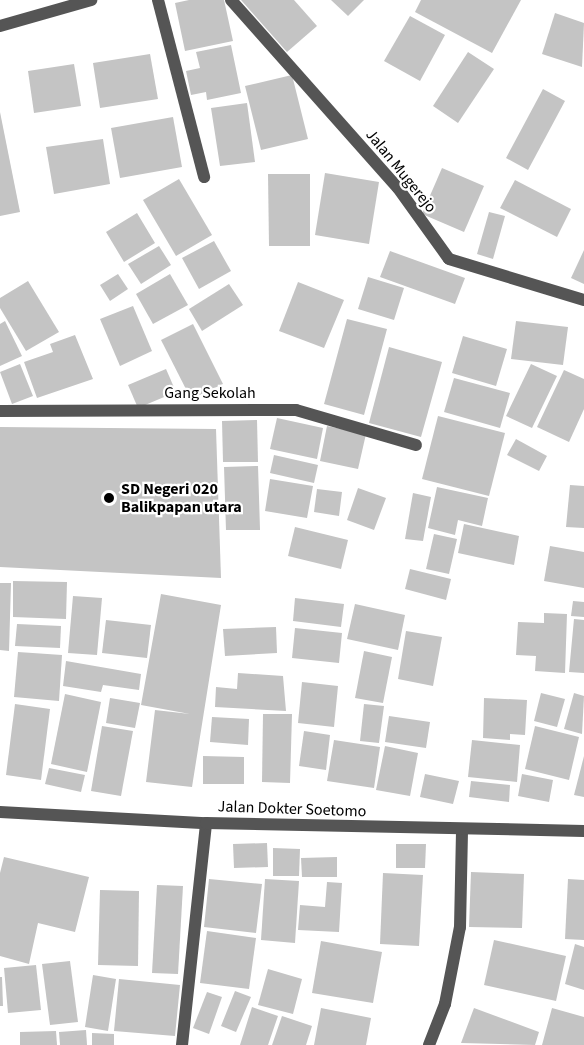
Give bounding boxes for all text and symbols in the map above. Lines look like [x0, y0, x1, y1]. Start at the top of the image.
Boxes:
street label: Jalan Mugerejo [361, 125, 441, 217]
street label: Gang Sekolah [164, 383, 256, 403]
place label: SD Negeri 020 Balikpapan utara [121, 479, 242, 517]
marker: SD Negeri 020 Balikpapan utara [102, 491, 116, 505]
street label: Jalan Dokter Soetomo [217, 797, 367, 821]

